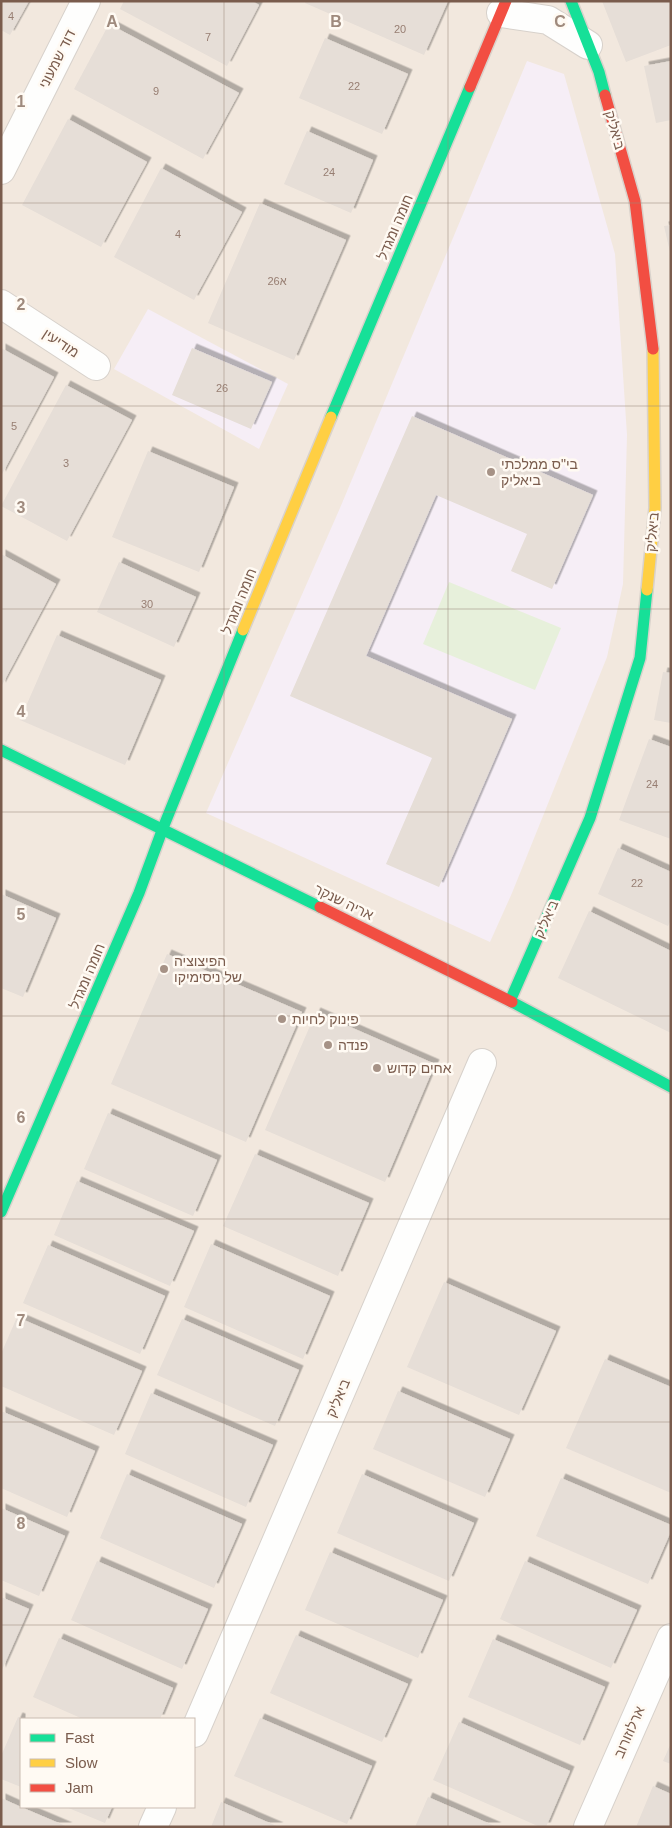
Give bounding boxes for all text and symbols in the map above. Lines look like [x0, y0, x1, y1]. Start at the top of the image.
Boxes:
house number: 4 [8, 10, 14, 22]
text: A [106, 13, 118, 30]
text: B [330, 13, 342, 30]
text: C [554, 13, 566, 30]
house number: 20 [394, 23, 406, 35]
street label: דוד שמעוני [35, 27, 79, 91]
house number: 7 [205, 31, 211, 43]
house number: 22 [348, 80, 360, 92]
house number: 9 [153, 85, 159, 97]
text: 1 [17, 93, 26, 110]
street label: ביאליק [602, 109, 628, 151]
house number: 24 [323, 166, 335, 178]
street label: חומה ומגדל [374, 192, 416, 262]
house number: 4 [175, 228, 181, 240]
house number: 26א [267, 275, 287, 287]
text: 2 [17, 296, 26, 313]
street label: מודיעין [40, 325, 82, 361]
house number: 26 [216, 382, 228, 394]
house number: 5 [11, 420, 17, 432]
place label: בי"ס ממלכתי ביאליק [501, 456, 578, 488]
house number: 3 [63, 457, 69, 469]
marker: בי"ס ממלכתי ביאליק [485, 466, 497, 478]
text: 3 [17, 499, 26, 516]
street label: ביאליק [642, 511, 662, 553]
street label: חומה ומגדל [219, 566, 259, 636]
house number: 30 [141, 598, 153, 610]
text: 4 [17, 703, 26, 720]
house number: 24 [646, 778, 658, 790]
house number: 22 [631, 877, 643, 889]
street label: אריה שנקר [312, 881, 376, 923]
street label: ביאליק [531, 898, 561, 940]
text: 5 [17, 906, 26, 923]
street label: חומה ומגדל [66, 941, 108, 1011]
place label: הפיצוציה של ניסימיקו [174, 953, 242, 985]
marker: הפיצוציה של ניסימיקו [158, 963, 170, 975]
place label: פינוק לחיות [292, 1011, 359, 1027]
marker: פינוק לחיות [276, 1013, 288, 1025]
place label: פנדה [338, 1037, 368, 1053]
marker: פנדה [322, 1039, 334, 1051]
place label: אחים קדוש [387, 1060, 452, 1076]
marker: אחים קדוש [371, 1062, 383, 1074]
text: 6 [17, 1109, 26, 1126]
text: 7 [17, 1312, 26, 1329]
street label: ביאליק [323, 1377, 353, 1419]
text: 8 [17, 1515, 26, 1532]
street label: ארלוזורוב [611, 1703, 648, 1760]
legend [20, 1718, 195, 1808]
text: Fast [65, 1729, 95, 1746]
text: Slow [65, 1754, 98, 1771]
text: Jam [65, 1779, 93, 1796]

